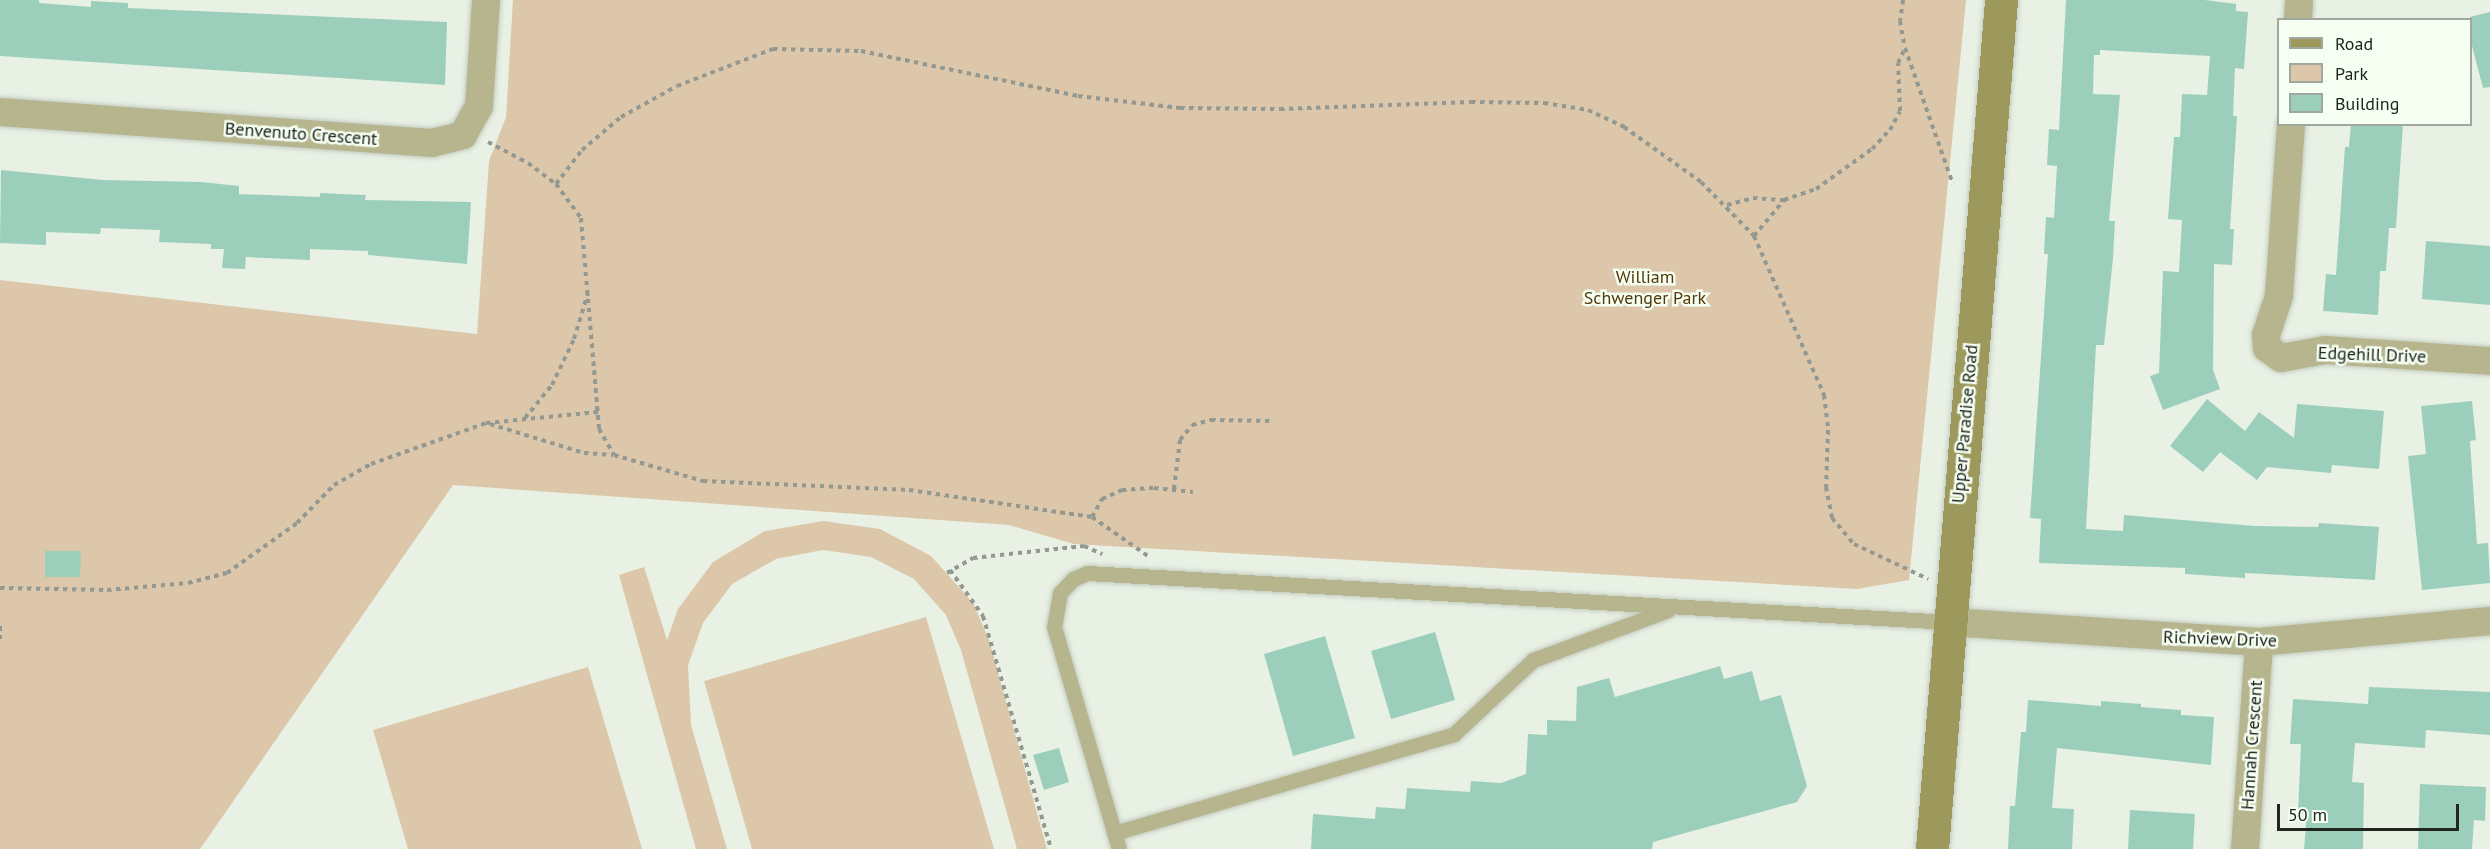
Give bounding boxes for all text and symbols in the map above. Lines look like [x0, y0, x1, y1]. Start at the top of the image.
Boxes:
legend [2277, 18, 2472, 126]
text: Road [2335, 32, 2373, 55]
text: Park [2335, 62, 2368, 85]
text: Building [2335, 92, 2399, 115]
street label: Benvenuto Crescent [224, 118, 378, 150]
park label: William Schwenger Park [1584, 267, 1706, 310]
street label: Edgehill Drive [2317, 342, 2427, 368]
street label: Upper Paradise Road [1947, 344, 1983, 504]
street label: Richview Drive [2162, 626, 2278, 652]
street label: Hannah Crescent [2237, 679, 2267, 811]
scale bar [2280, 792, 2462, 830]
text: 50 m [2288, 803, 2327, 826]

